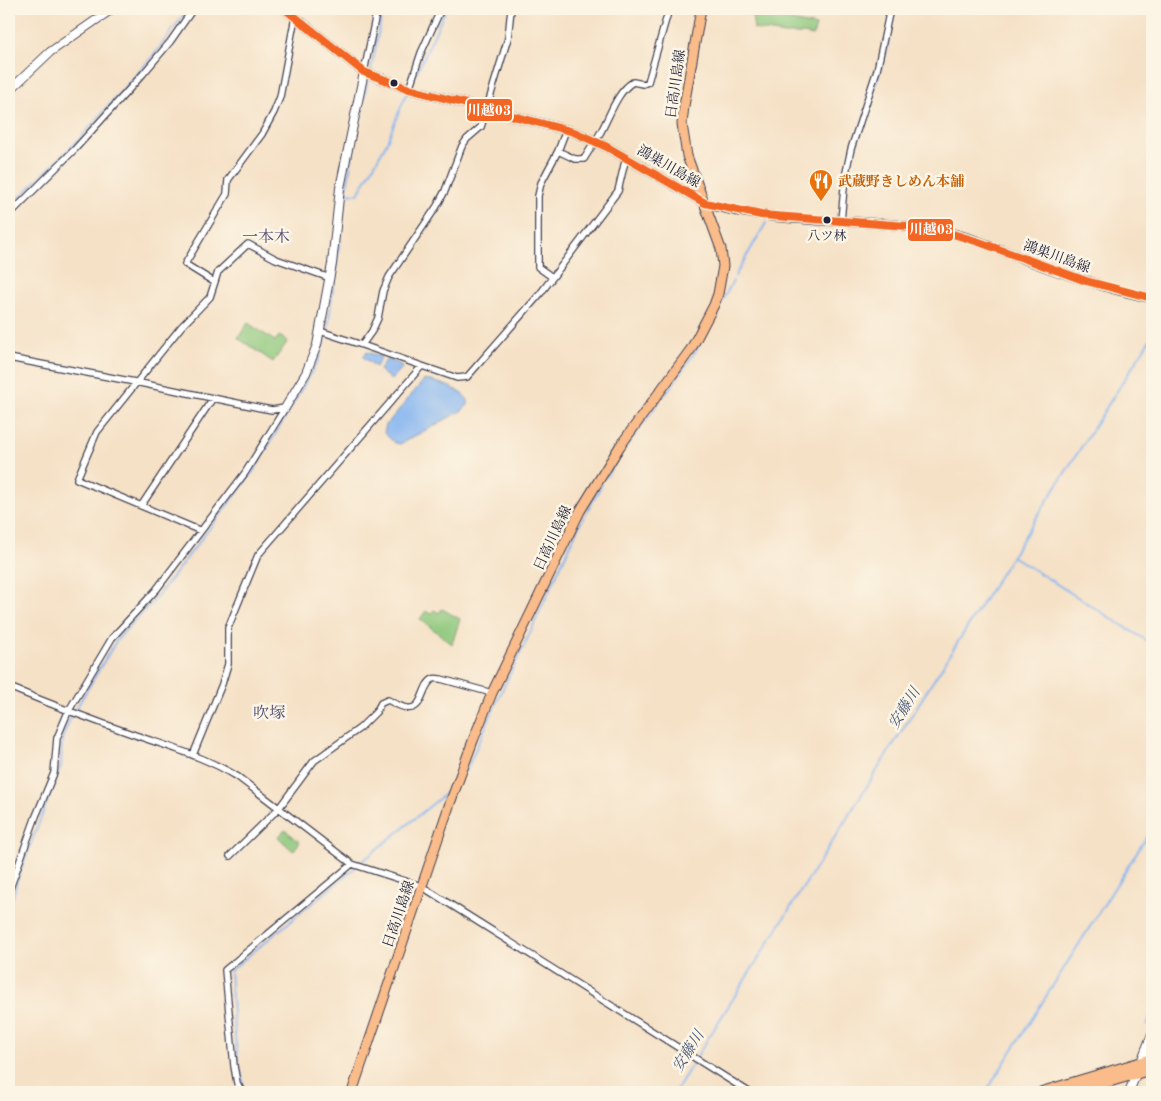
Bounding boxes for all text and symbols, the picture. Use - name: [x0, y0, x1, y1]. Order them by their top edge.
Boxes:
- street label: 日高川島線: [663, 48, 688, 120]
- unlabelled marker: [389, 78, 399, 88]
- line badge: 川越03: [466, 98, 513, 122]
- text: 川越03: [467, 103, 511, 118]
- street label: 鴻巣川島線: [635, 142, 703, 190]
- restaurant icon: 武蔵野きしめん本舗: [808, 168, 834, 202]
- place label: 武蔵野きしめん本舗: [838, 173, 965, 189]
- marker: 八ツ林: [822, 215, 832, 225]
- line badge: 川越03: [907, 218, 954, 242]
- text: 川越03: [909, 222, 953, 237]
- district label: 一本木: [242, 228, 290, 246]
- place label: 八ツ林: [807, 229, 847, 243]
- street label: 鴻巣川島線: [1021, 237, 1092, 275]
- street label: 日高川島線: [531, 503, 574, 573]
- water label: 安藤川: [885, 683, 925, 732]
- district label: 吹塚: [253, 704, 285, 722]
- street label: 日高川島線: [380, 879, 417, 950]
- water label: 安藤川: [669, 1026, 709, 1075]

